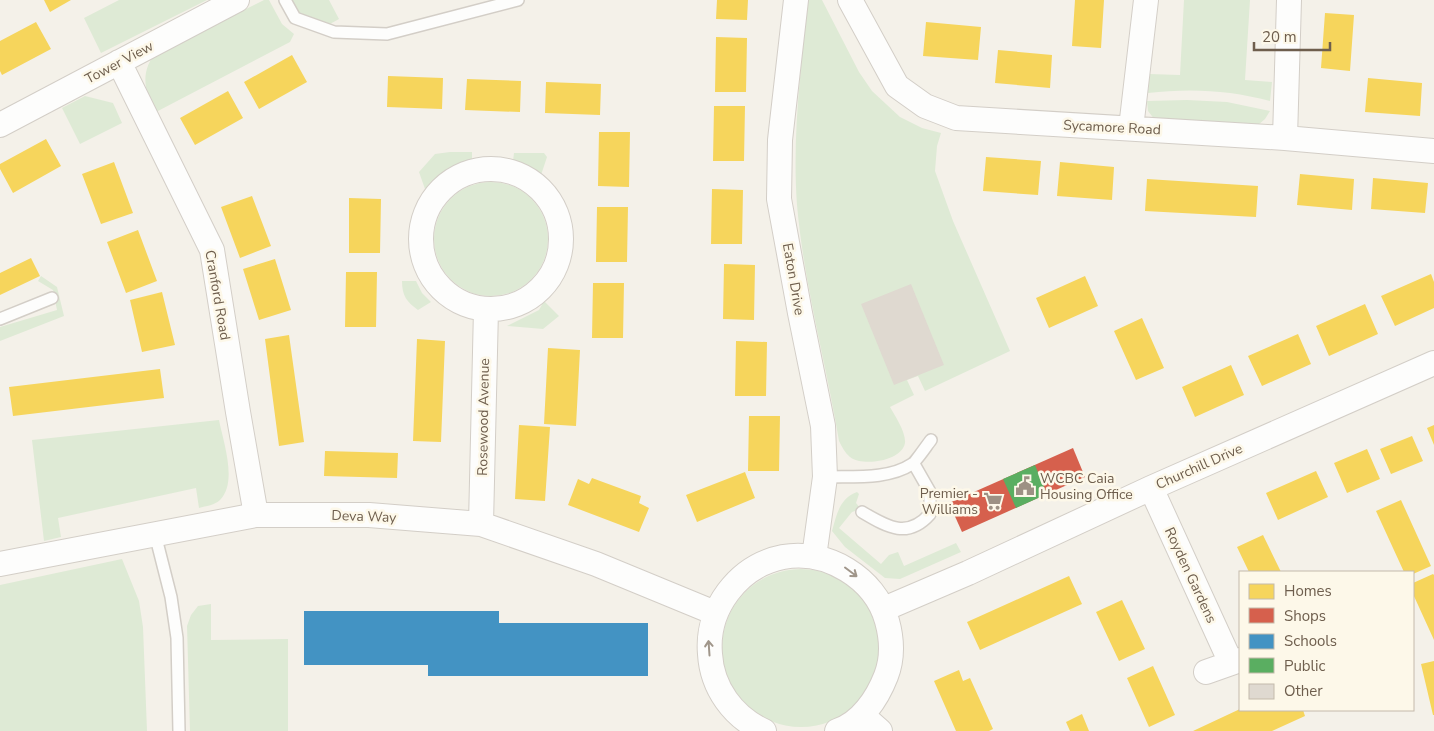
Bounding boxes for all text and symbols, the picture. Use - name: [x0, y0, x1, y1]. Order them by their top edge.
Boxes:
- scale bar: [1254, 20, 1330, 52]
- text: 20 m: [1262, 27, 1297, 47]
- street label: Tower View: [82, 36, 157, 88]
- street label: Sycamore Road: [1063, 115, 1161, 140]
- street label: Eaton Drive: [778, 242, 809, 317]
- street label: Cranford Road: [200, 249, 235, 342]
- street label: Rosewood Avenue: [473, 358, 494, 476]
- street label: Churchill Drive: [1153, 439, 1246, 494]
- place label: WCBC Caia Housing Office: [1040, 469, 1133, 504]
- public building icon: WCBC Caia Housing Office: [1014, 475, 1036, 497]
- place label: Premier - Williams: [920, 484, 978, 519]
- supermarket icon: Premier - Williams: [982, 490, 1004, 512]
- street label: Deva Way: [331, 506, 398, 527]
- street label: Royden Gardens: [1160, 524, 1221, 627]
- one-way arrow: [844, 567, 858, 577]
- legend: [1239, 571, 1414, 711]
- text: Homes: [1284, 581, 1332, 601]
- text: Shops: [1284, 606, 1326, 626]
- text: Schools: [1284, 631, 1337, 651]
- one-way arrow: [705, 640, 714, 656]
- text: Public: [1284, 656, 1325, 676]
- text: Other: [1284, 681, 1323, 701]

